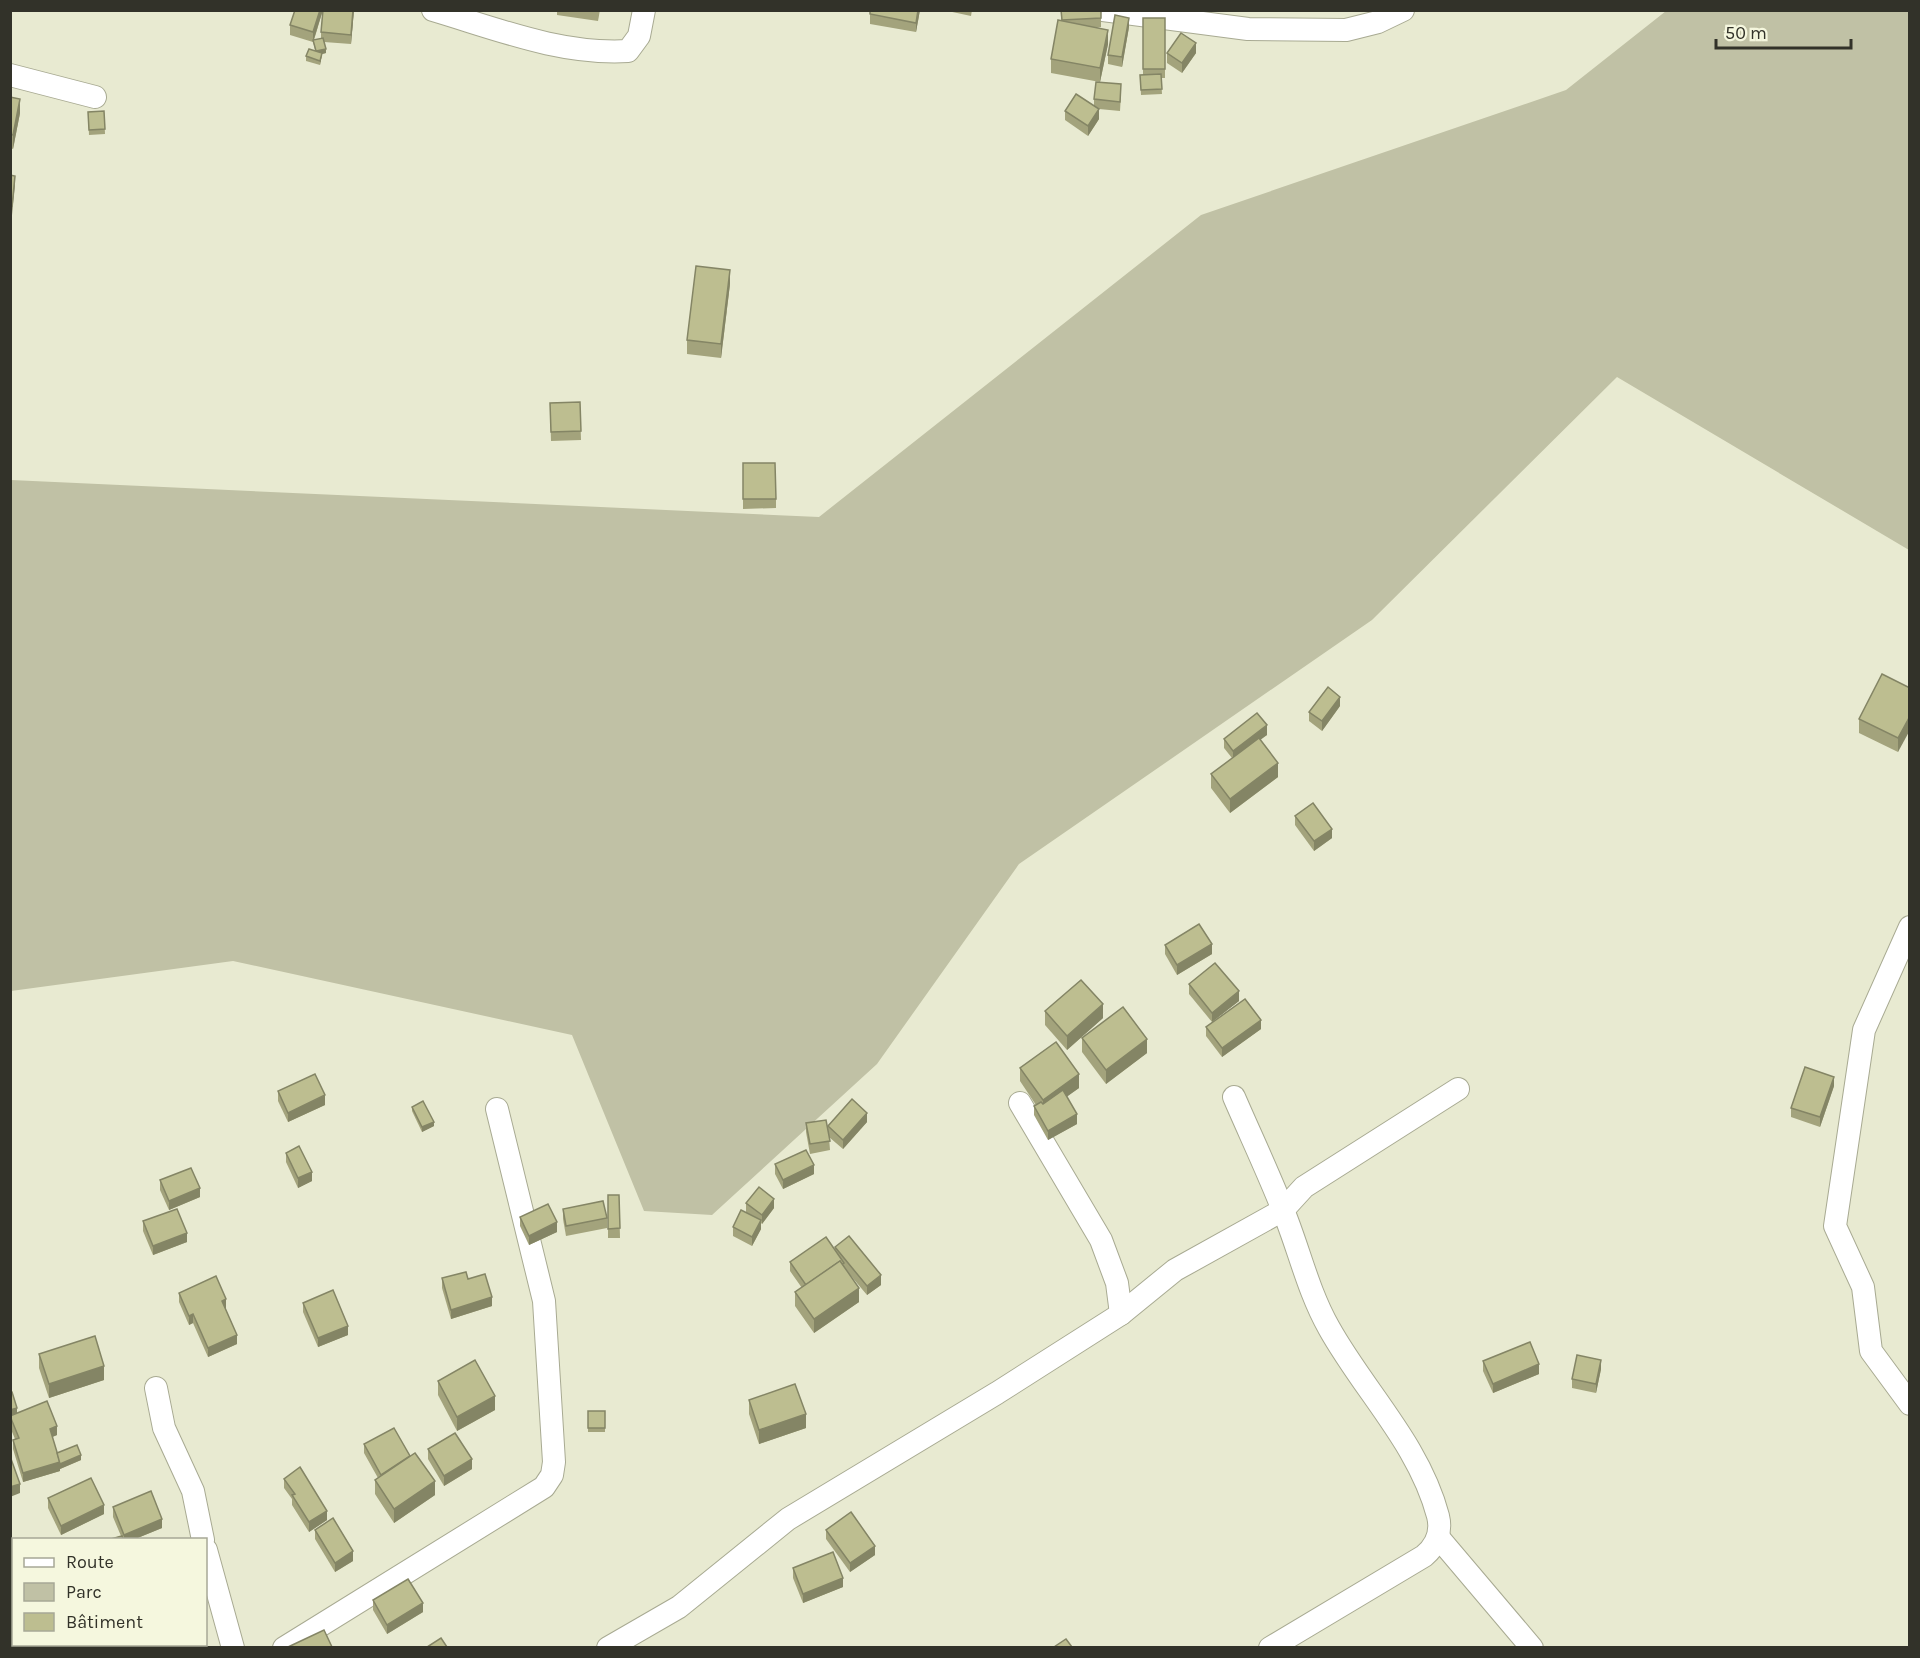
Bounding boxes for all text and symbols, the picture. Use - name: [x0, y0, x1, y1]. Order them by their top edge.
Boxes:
- scale bar: [1716, 12, 1851, 50]
- text: 50 m: [1725, 22, 1767, 44]
- legend: [12, 1538, 207, 1646]
- text: Route: [66, 1551, 114, 1573]
- text: Parc: [66, 1581, 102, 1603]
- text: Bâtiment: [66, 1611, 143, 1633]

